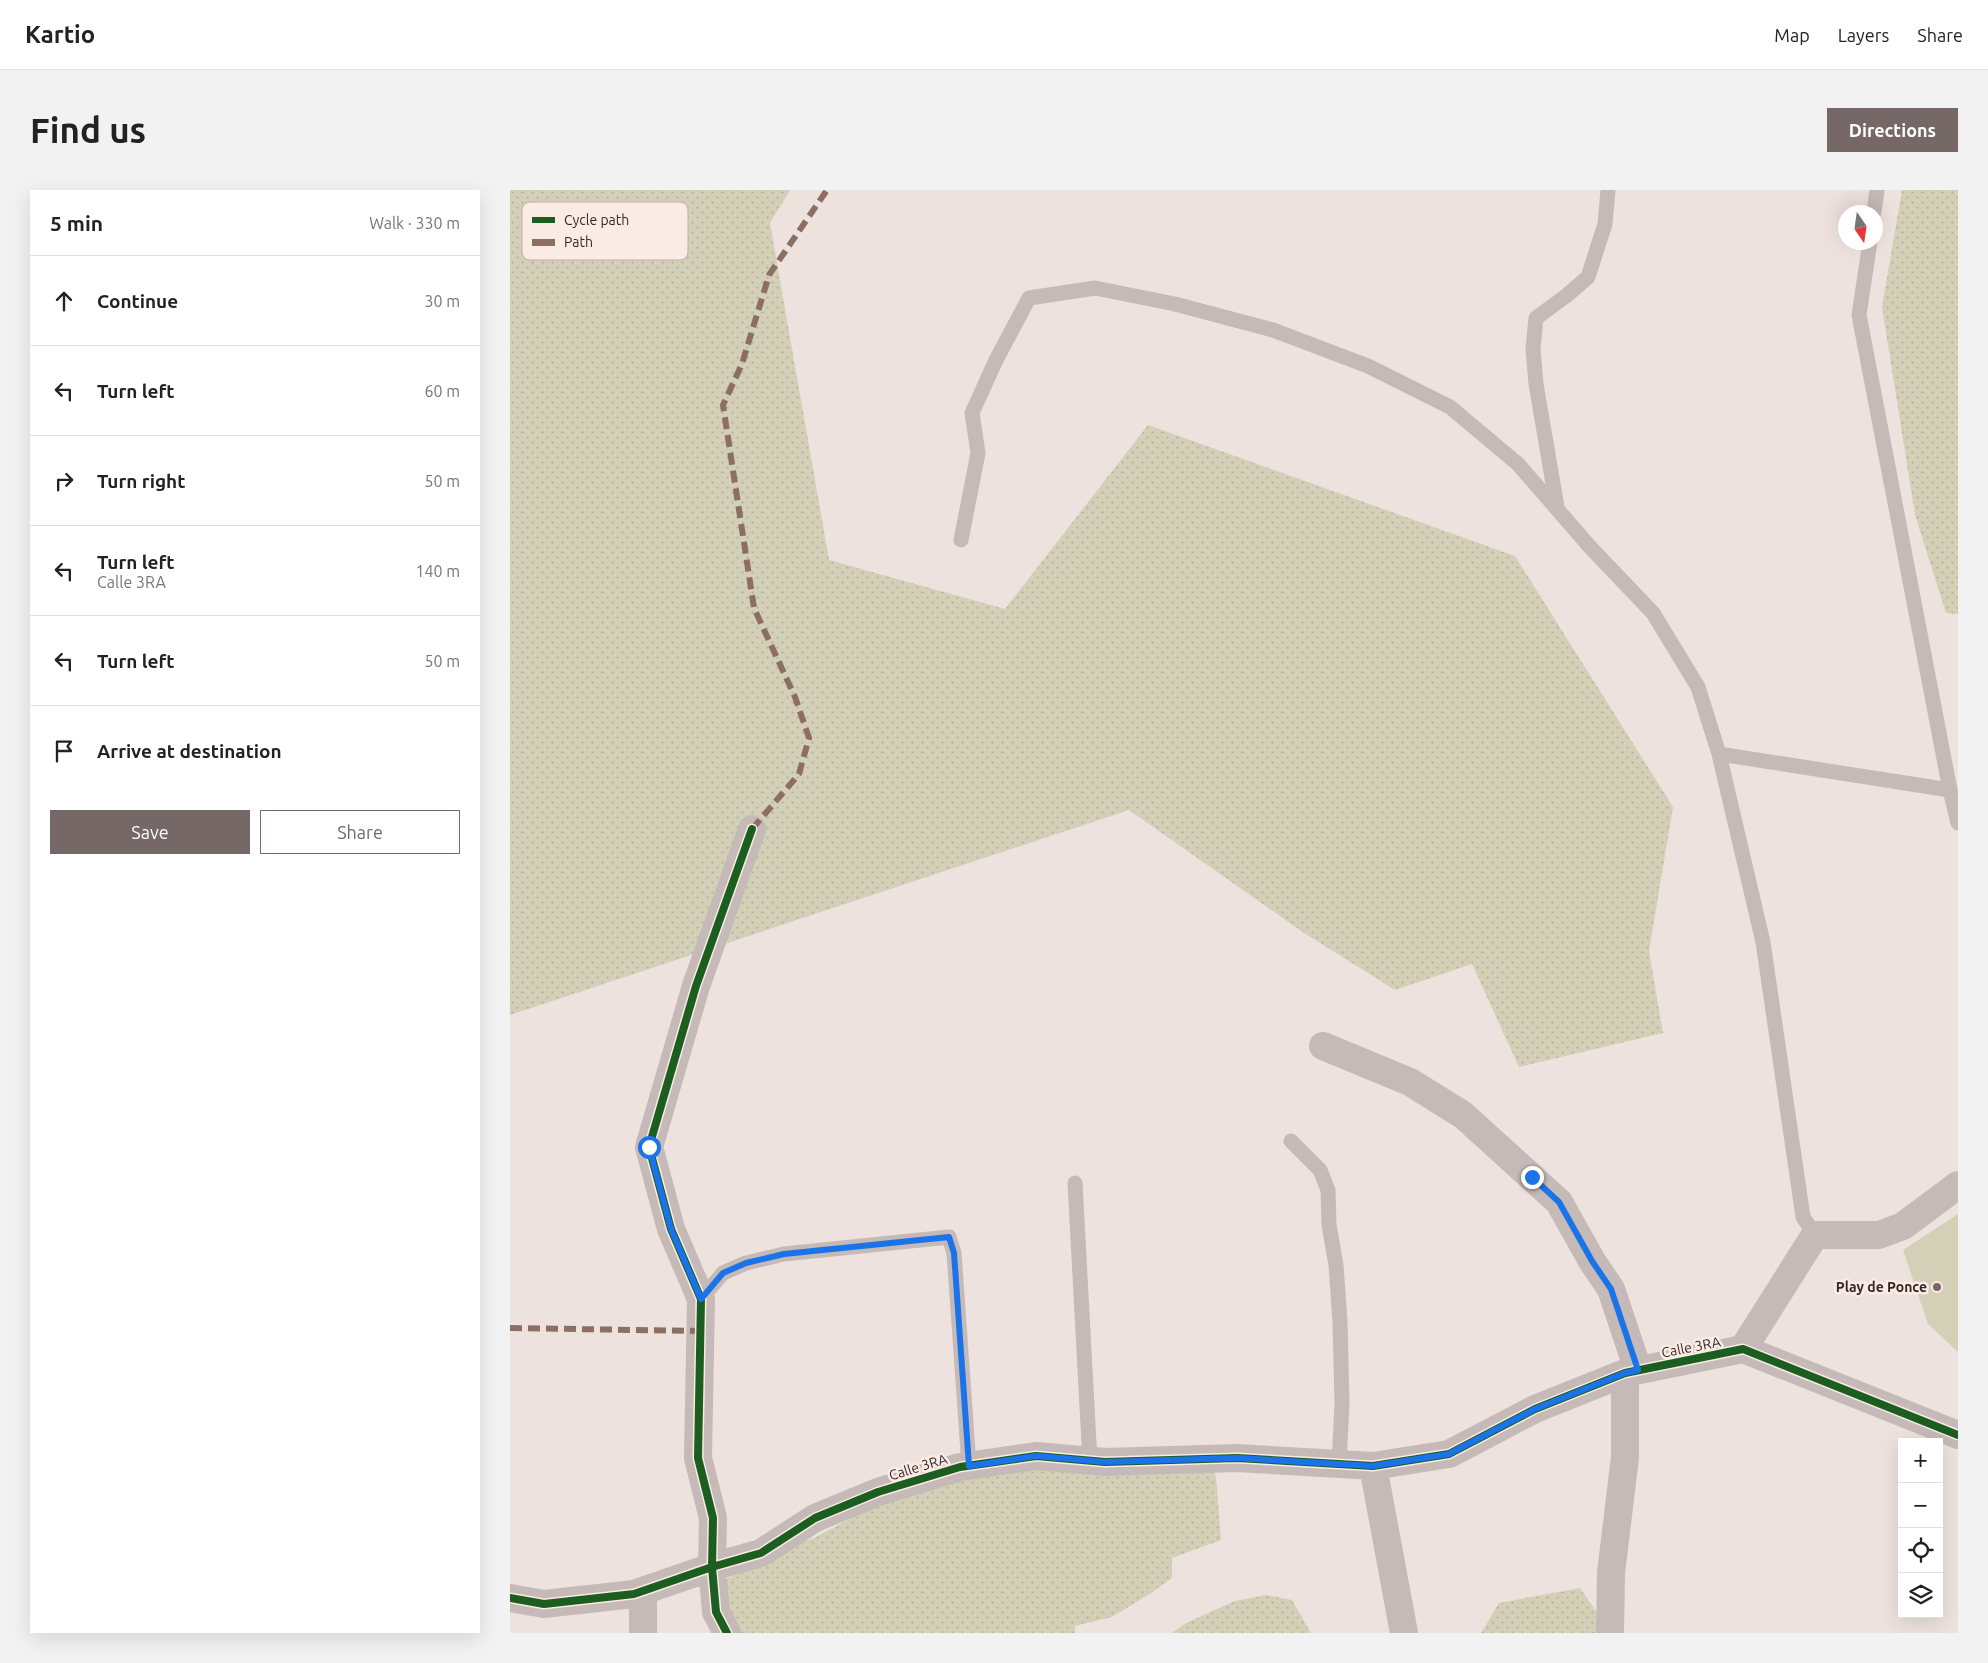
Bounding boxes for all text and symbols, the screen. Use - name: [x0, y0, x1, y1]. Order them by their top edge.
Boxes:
- text: Kartio: [25, 21, 95, 48]
- text: Map: [1774, 25, 1810, 45]
- text: Layers: [1838, 25, 1889, 45]
- text: Share: [1917, 25, 1963, 45]
- button: Directions: [1827, 108, 1958, 152]
- text: Find us: [30, 110, 146, 150]
- legend: [522, 202, 688, 260]
- north arrow: [1838, 205, 1883, 250]
- text: 5 min: [50, 211, 103, 235]
- text: Cycle path: [564, 212, 629, 228]
- text: Walk · 330 m: [369, 214, 460, 232]
- text: Path: [564, 234, 593, 250]
- icon: ahead: [50, 287, 78, 315]
- text: Continue: [97, 290, 178, 312]
- text: 30 m: [424, 292, 460, 310]
- icon: left: [50, 377, 78, 405]
- text: Turn left: [97, 380, 175, 402]
- text: 60 m: [424, 382, 460, 400]
- icon: right: [50, 467, 78, 495]
- text: Turn right: [97, 470, 185, 492]
- text: 50 m: [424, 472, 460, 490]
- text: Turn left: [97, 551, 175, 573]
- icon: left: [50, 557, 78, 585]
- text: 140 m: [415, 562, 460, 580]
- text: Calle 3RA: [97, 573, 166, 591]
- icon: left: [50, 647, 78, 675]
- text: Turn left: [97, 650, 175, 672]
- text: 50 m: [424, 652, 460, 670]
- icon: arrive: [50, 737, 78, 765]
- text: Arrive at destination: [97, 740, 282, 762]
- button: Save: [50, 810, 250, 854]
- button: Share: [260, 810, 460, 854]
- route start: [638, 1136, 661, 1159]
- route end: [1521, 1166, 1544, 1189]
- place label: Play de Ponce: [1836, 1279, 1927, 1295]
- marker: Play de Ponce: [1931, 1281, 1943, 1293]
- street label: Calle 3RA: [1660, 1333, 1722, 1361]
- map controls: [1898, 1438, 1943, 1618]
- button: +: [1898, 1438, 1943, 1483]
- street label: Calle 3RA: [887, 1451, 949, 1483]
- button: −: [1898, 1483, 1943, 1528]
- button: locate: [1898, 1528, 1943, 1573]
- button: layers: [1898, 1573, 1943, 1618]

